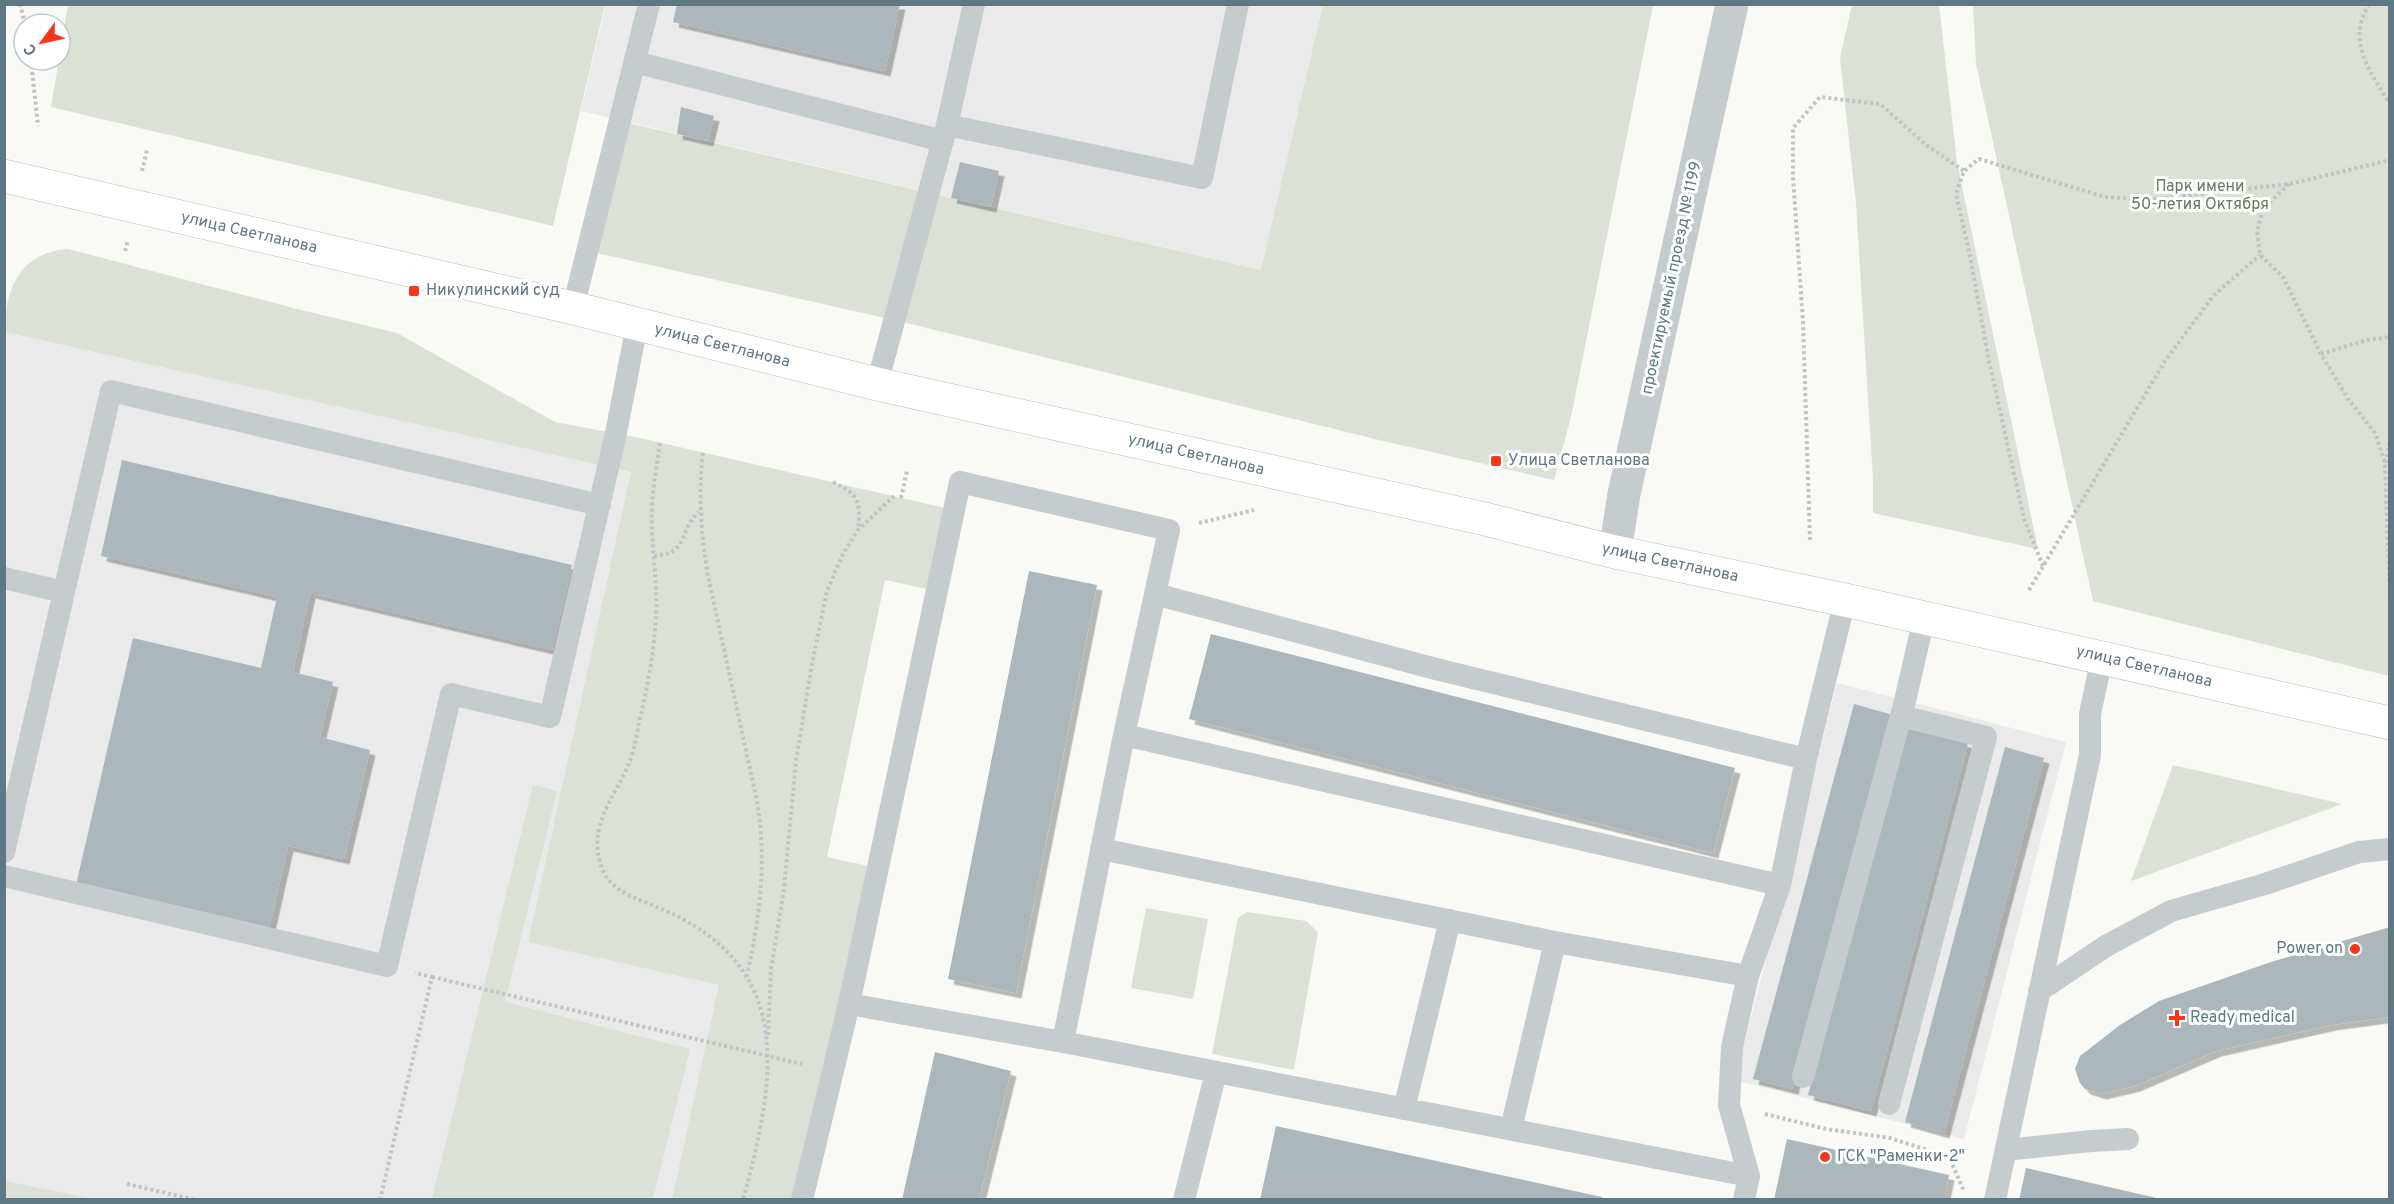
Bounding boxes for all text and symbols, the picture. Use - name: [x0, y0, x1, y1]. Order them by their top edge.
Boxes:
- north arrow: [12, 12, 72, 72]
- text: С: [20, 39, 42, 59]
- street label: проектируемый проезд № 1199: [1638, 160, 1706, 396]
- park label: Парк имени 50-летия Октября: [2131, 177, 2269, 215]
- street label: улица Светланова: [179, 208, 319, 258]
- place label: Никулинский суд: [426, 281, 560, 301]
- marker: Никулинский суд: [407, 284, 421, 298]
- street label: улица Светланова: [652, 319, 792, 373]
- street label: улица Светланова: [1126, 430, 1266, 480]
- place label: Улица Светланова: [1508, 451, 1650, 471]
- marker: Улица Светланова: [1489, 454, 1503, 468]
- street label: улица Светланова: [1600, 539, 1740, 587]
- street label: улица Светланова: [2074, 642, 2214, 692]
- place label: Power on: [2276, 939, 2343, 959]
- marker: Power on: [2348, 942, 2362, 956]
- place label: Ready medical: [2190, 1008, 2295, 1028]
- marker: Ready medical: [2168, 1009, 2186, 1027]
- place label: ГСК "Раменки-2": [1837, 1147, 1965, 1167]
- marker: ГСК "Раменки-2": [1818, 1150, 1832, 1164]

